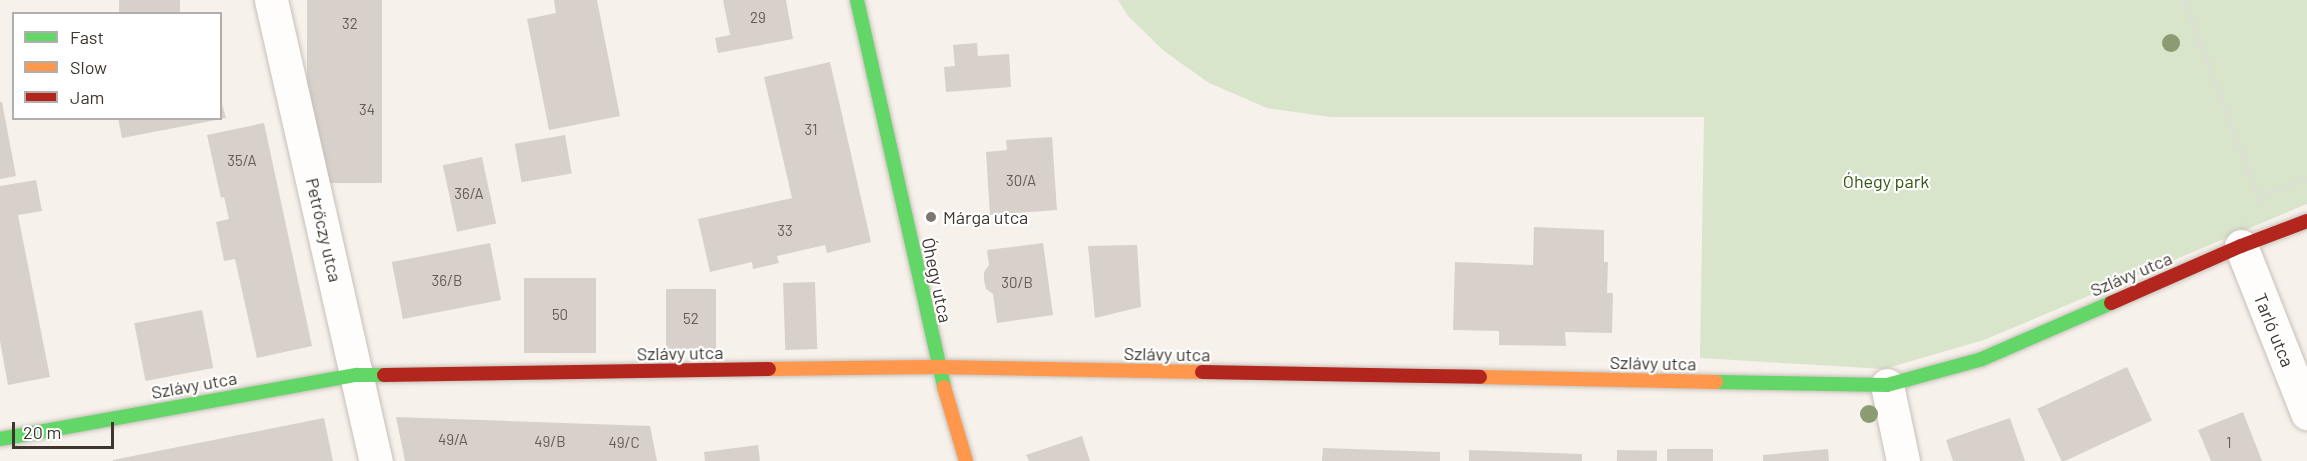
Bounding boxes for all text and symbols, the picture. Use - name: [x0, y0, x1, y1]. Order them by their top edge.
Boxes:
- house number: 29: [750, 9, 766, 27]
- legend: [12, 12, 222, 120]
- house number: 32: [342, 15, 358, 33]
- text: Fast: [70, 26, 104, 48]
- text: Slow: [70, 56, 107, 78]
- text: Jam: [70, 86, 104, 108]
- house number: 34: [359, 101, 375, 119]
- house number: 31: [805, 121, 817, 139]
- house number: 35/A: [227, 152, 257, 170]
- park label: Óhegy park: [1843, 170, 1929, 192]
- house number: 30/A: [1006, 172, 1036, 190]
- street label: Petrőczy utca: [302, 176, 346, 284]
- house number: 36/A: [454, 185, 484, 203]
- place label: Márga utca: [943, 206, 1028, 228]
- marker: Márga utca: [924, 210, 938, 224]
- house number: 33: [777, 222, 793, 240]
- street label: Óhegy utca: [917, 236, 957, 324]
- street label: Szlávy utca: [2087, 247, 2175, 301]
- house number: 36/B: [432, 272, 462, 290]
- house number: 30/B: [1001, 274, 1033, 292]
- street label: Tarló utca: [2249, 290, 2299, 370]
- house number: 50: [552, 306, 568, 324]
- house number: 52: [683, 310, 699, 328]
- street label: Szlávy utca: [637, 341, 723, 365]
- street label: Szlávy utca: [1124, 342, 1210, 366]
- street label: Szlávy utca: [1610, 351, 1696, 375]
- street label: Szlávy utca: [149, 367, 239, 403]
- scale bar: [15, 410, 117, 448]
- text: 20 m: [23, 421, 61, 443]
- house number: 49/A: [438, 431, 468, 449]
- house number: 49/B: [534, 433, 566, 451]
- house number: 49/C: [608, 434, 640, 452]
- house number: 1: [2226, 434, 2232, 452]

